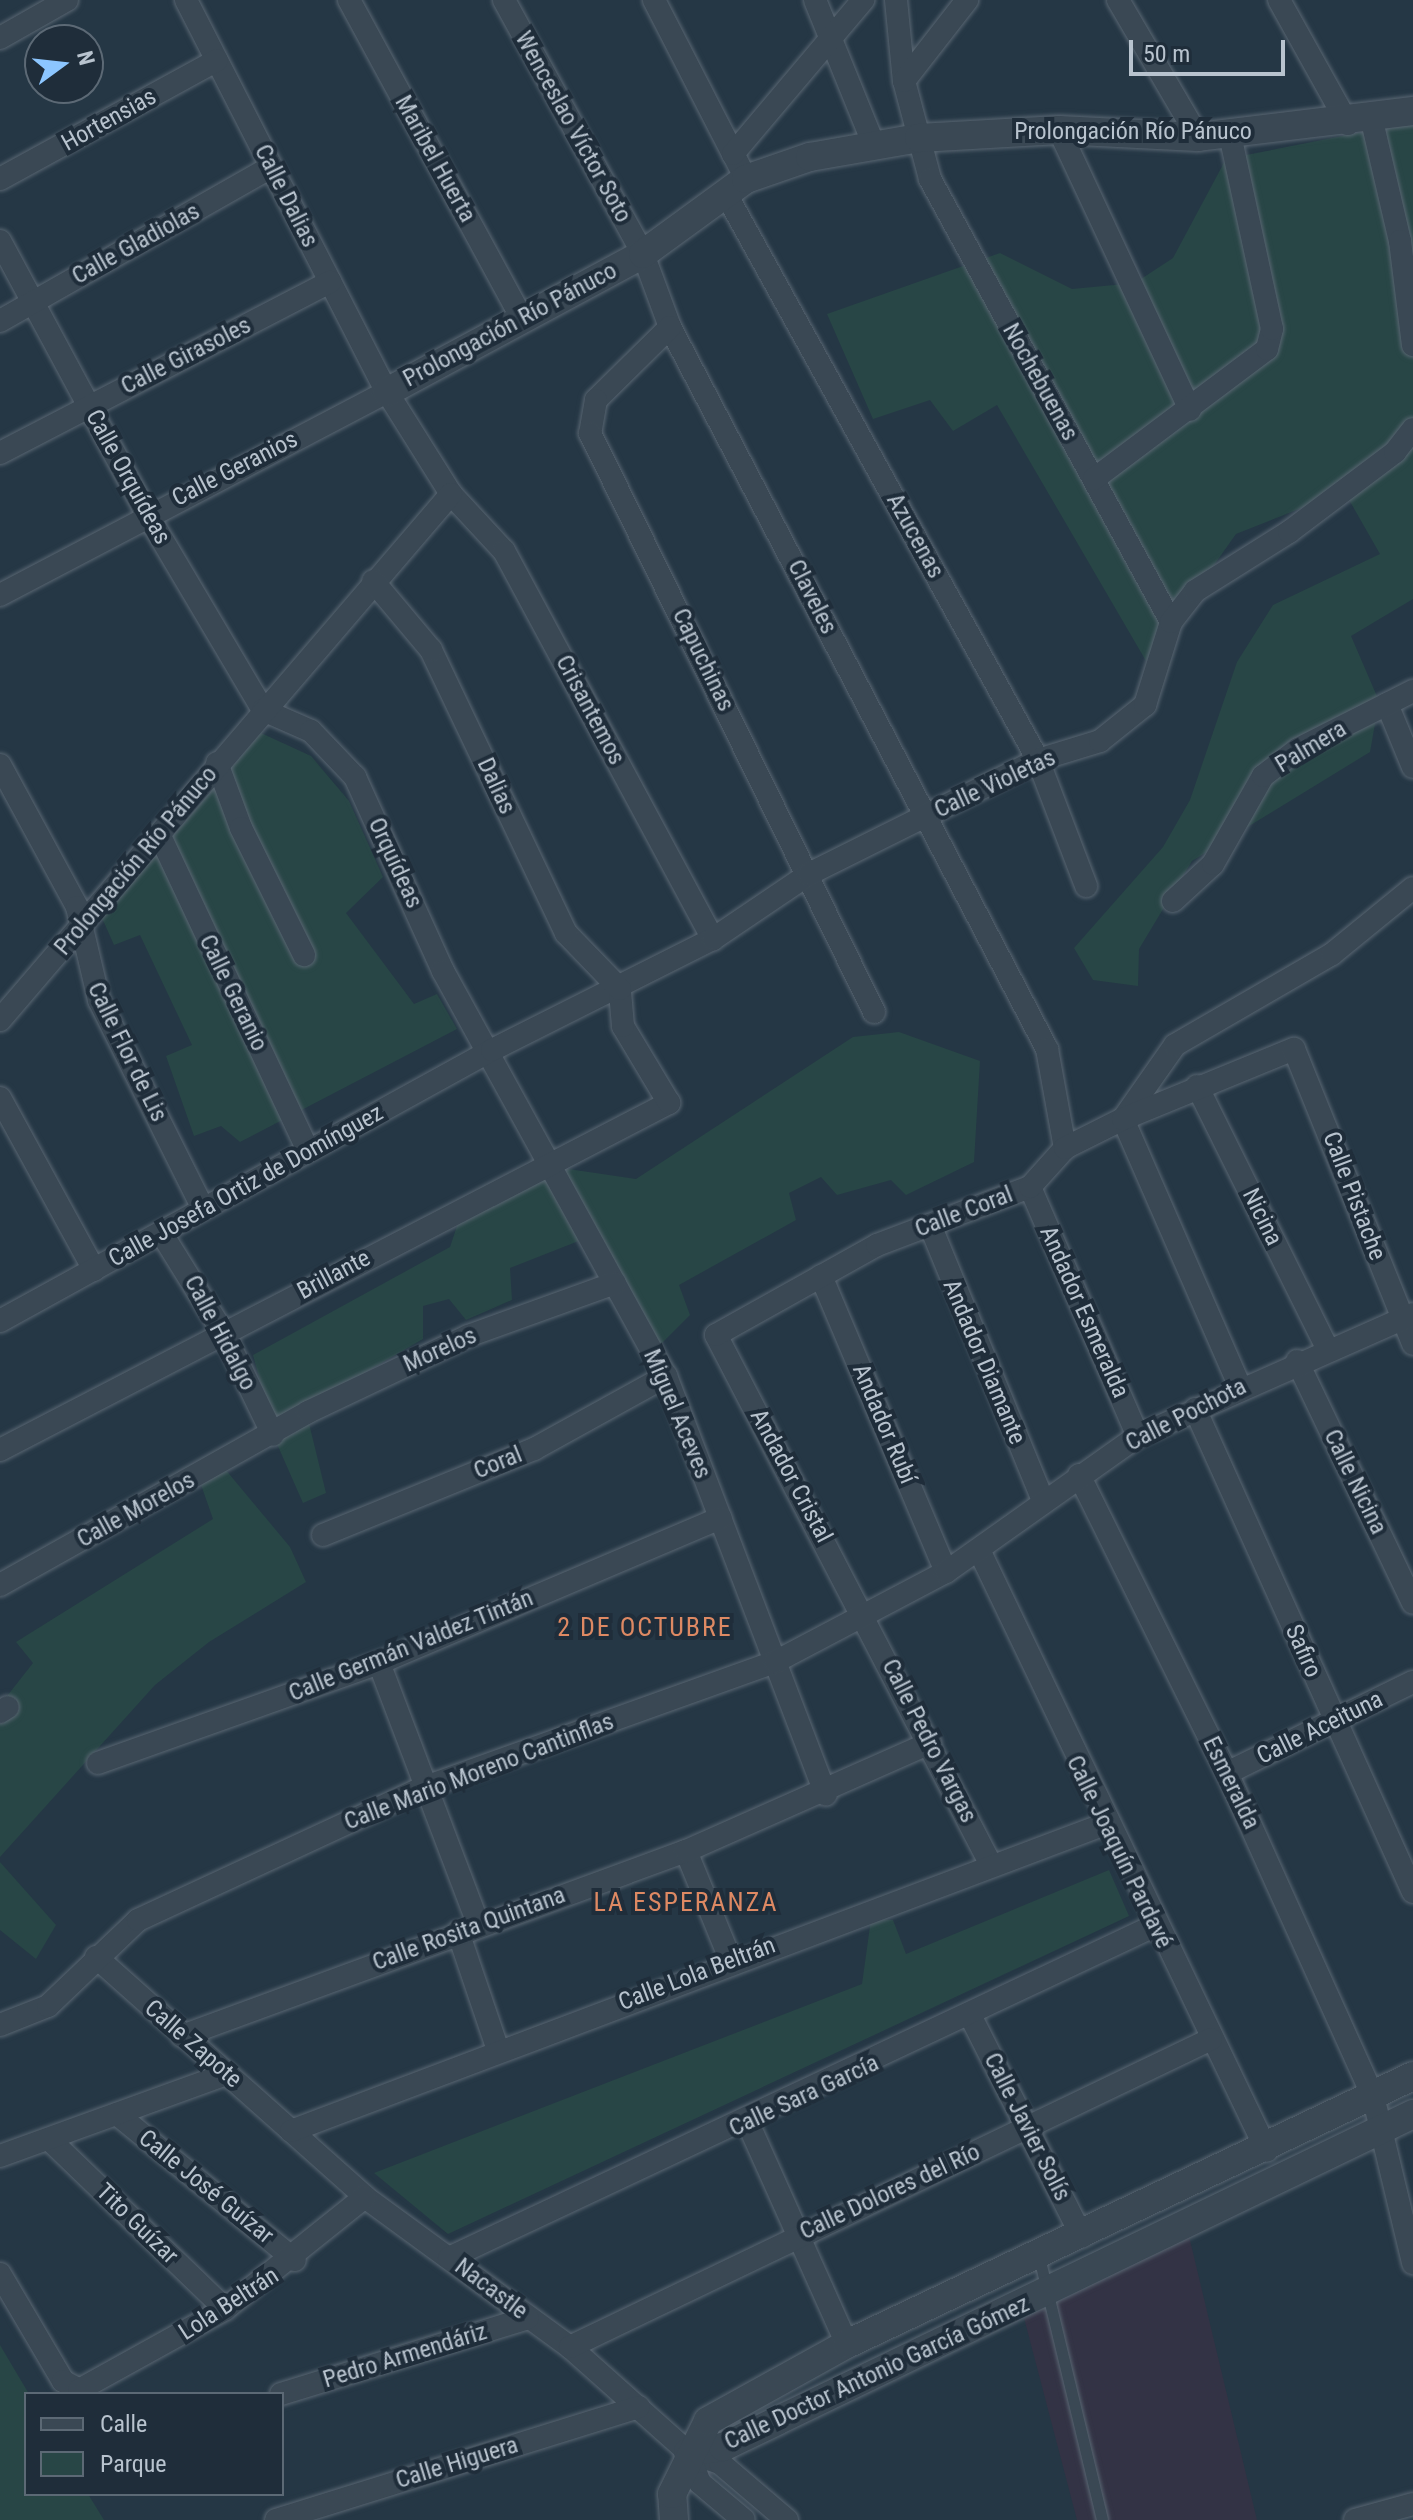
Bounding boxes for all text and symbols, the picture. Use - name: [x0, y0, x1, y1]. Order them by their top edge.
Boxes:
- north arrow: [24, 24, 104, 104]
- scale bar: [1133, 24, 1289, 74]
- street label: Wenceslao Víctor Soto: [509, 26, 637, 228]
- text: 50 m: [1143, 40, 1190, 68]
- text: N: [72, 48, 100, 68]
- street label: Hortensias: [57, 82, 161, 158]
- street label: Maribel Huerta: [388, 90, 482, 228]
- street label: Prolongación Río Pánuco: [1014, 118, 1252, 146]
- street label: Calle Dalias: [248, 140, 324, 252]
- street label: Calle Gladiolas: [67, 197, 205, 291]
- street label: Prolongación Río Pánuco: [398, 256, 622, 394]
- street label: Calle Girasoles: [116, 311, 256, 401]
- street label: Nochebuenas: [996, 318, 1084, 446]
- street label: Calle Orquídeas: [79, 405, 177, 549]
- street label: Calle Geranios: [168, 425, 302, 513]
- street label: Azucenas: [880, 489, 950, 583]
- street label: Claveles: [781, 555, 843, 639]
- street label: Capuchinas: [666, 604, 740, 716]
- street label: Crisantemos: [549, 650, 631, 770]
- street label: Palmera: [1270, 715, 1352, 779]
- street label: Calle Violetas: [930, 743, 1060, 825]
- street label: Dalias: [471, 753, 521, 819]
- street label: Prolongación Río Pánuco: [49, 761, 223, 961]
- street label: Orquídeas: [362, 813, 428, 913]
- street label: Calle Geranio: [192, 930, 274, 1056]
- street label: Calle Flor de Lis: [81, 978, 173, 1126]
- street label: Calle Josefa Ortiz de Domínguez: [104, 1098, 388, 1274]
- street label: Calle Pistache: [1316, 1128, 1392, 1264]
- street label: Calle Coral: [911, 1180, 1017, 1244]
- street label: Nicina: [1236, 1184, 1288, 1250]
- street label: Andador Esmeralda: [1033, 1222, 1135, 1402]
- street label: Brillante: [293, 1244, 375, 1306]
- street label: Calle Hidalgo: [178, 1271, 262, 1395]
- street label: Andador Diamante: [936, 1275, 1032, 1449]
- street label: Morelos: [399, 1321, 481, 1379]
- street label: Miguel Aceves: [637, 1345, 717, 1483]
- street label: Andador Rubí: [846, 1360, 922, 1488]
- street label: Calle Pochota: [1121, 1372, 1251, 1458]
- street label: Andador Cristal: [744, 1404, 838, 1548]
- street label: Calle Nicina: [1317, 1425, 1393, 1539]
- street label: Coral: [470, 1440, 526, 1486]
- street label: Calle Morelos: [72, 1466, 200, 1554]
- street label: Calle Germán Valdez Tintán: [284, 1584, 538, 1708]
- district label: 2 DE OCTUBRE: [557, 1612, 733, 1644]
- street label: Safiro: [1279, 1620, 1327, 1682]
- street label: Calle Pedro Vargas: [875, 1654, 983, 1828]
- street label: Calle Aceituna: [1252, 1685, 1388, 1771]
- street label: Calle Mario Moreno Cantinflas: [340, 1707, 618, 1837]
- street label: Esmeralda: [1196, 1732, 1266, 1834]
- street label: Calle Joaquín Pardavé: [1060, 1751, 1178, 1953]
- street label: Calle Rosita Quintana: [369, 1881, 569, 1977]
- district label: LA ESPERANZA: [594, 1887, 778, 1919]
- street label: Calle Lola Beltrán: [614, 1931, 780, 2017]
- street label: Calle Zapote: [139, 1994, 247, 2094]
- street label: Calle Javier Solís: [977, 2048, 1077, 2206]
- street label: Calle Sara García: [725, 2049, 883, 2143]
- street label: Calle José Guízar: [133, 2124, 279, 2250]
- street label: Calle Dolores del Río: [795, 2138, 985, 2246]
- street label: Tito Guízar: [90, 2178, 184, 2270]
- street label: Nacastle: [449, 2252, 533, 2326]
- street label: Lola Beltrán: [174, 2261, 284, 2347]
- street label: Calle Doctor Antonio García Gómez: [720, 2290, 1034, 2456]
- street label: Pedro Armendáriz: [320, 2317, 490, 2395]
- legend: [24, 2392, 284, 2496]
- text: Calle: [100, 2410, 147, 2438]
- street label: Calle Higuera: [392, 2431, 522, 2495]
- text: Parque: [100, 2450, 167, 2478]

